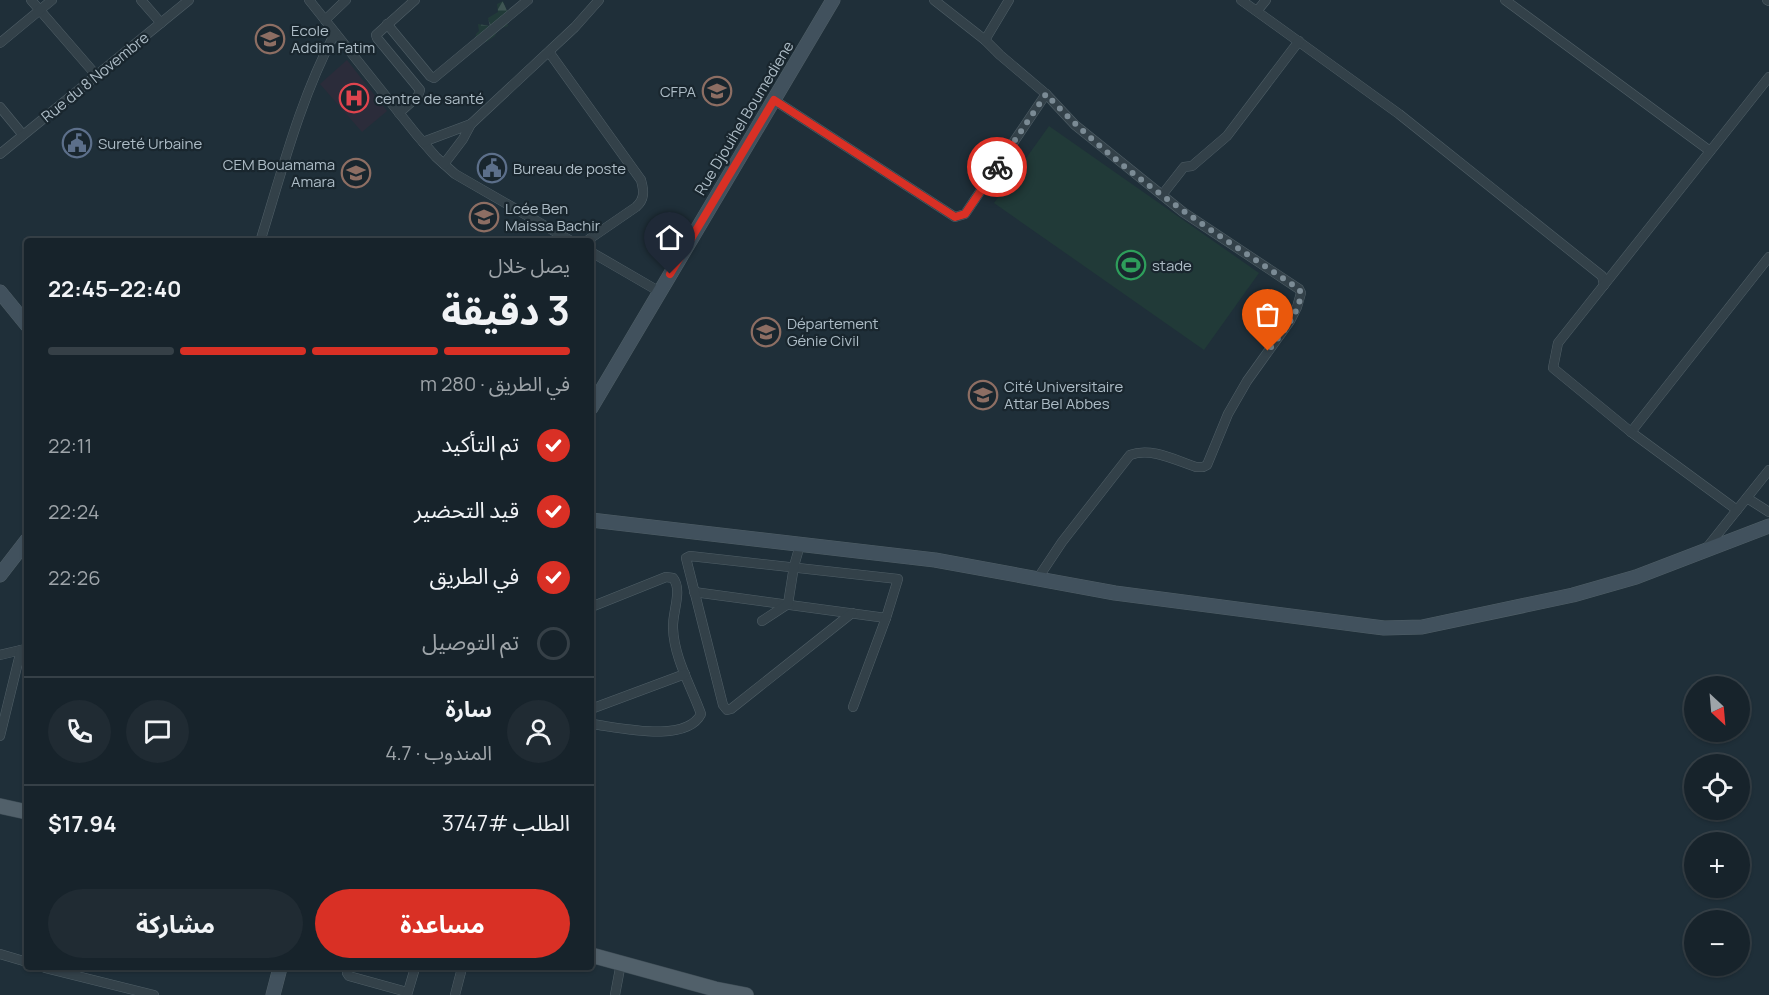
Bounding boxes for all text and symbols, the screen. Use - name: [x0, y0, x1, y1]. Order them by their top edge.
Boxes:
- place label: Ecole Addim Fatim: [291, 20, 375, 58]
- school or university icon: Ecole Addim Fatim: [254, 23, 286, 55]
- street label: Rue du 8 Novembre: [37, 27, 153, 127]
- street label: Rue Djouihel Boumediene: [690, 37, 799, 199]
- school or university icon: CFPA: [701, 75, 733, 107]
- place label: CFPA: [660, 81, 696, 102]
- hospital icon: centre de santé: [338, 82, 370, 114]
- place label: centre de santé: [375, 88, 484, 109]
- public building icon: Sureté Urbaine: [61, 127, 93, 159]
- place label: Sureté Urbaine: [98, 133, 202, 154]
- courier: [967, 137, 1027, 197]
- icon: bike: [981, 151, 1014, 184]
- public building icon: Bureau de poste: [476, 152, 508, 184]
- place label: CEM Bouamama Amara: [223, 154, 335, 192]
- school or university icon: CEM Bouamama Amara: [340, 157, 372, 189]
- place label: Bureau de poste: [513, 158, 626, 179]
- place label: Lcée Ben Maissa Bachir: [505, 198, 601, 236]
- school or university icon: Lcée Ben Maissa Bachir: [468, 201, 500, 233]
- pin: [644, 212, 695, 274]
- icon: home: [653, 221, 686, 254]
- sports icon: stade: [1115, 249, 1147, 281]
- text: يصل خلال: [489, 252, 570, 279]
- place label: stade: [1152, 255, 1192, 276]
- text: 22:40–22:45: [48, 274, 182, 304]
- text: 3 دقيقة: [441, 283, 570, 337]
- pin: [1242, 289, 1293, 351]
- icon: bag: [1251, 298, 1284, 331]
- place label: Département Génie Civil: [787, 313, 879, 351]
- school or university icon: Département Génie Civil: [750, 316, 782, 348]
- text: في الطريق · 280 m: [420, 370, 570, 397]
- place label: Cité Universitaire Attar Bel Abbes: [1004, 376, 1124, 414]
- school or university icon: Cité Universitaire Attar Bel Abbes: [967, 379, 999, 411]
- text: تم التأكيد: [441, 429, 519, 459]
- icon: check: [537, 429, 570, 462]
- text: 22:11: [48, 432, 92, 459]
- text: قيد التحضير: [414, 495, 519, 525]
- icon: check: [537, 495, 570, 528]
- text: 22:24: [48, 498, 100, 525]
- text: في الطريق: [430, 561, 519, 591]
- icon: check: [537, 561, 570, 594]
- text: 22:26: [48, 564, 101, 591]
- text: تم التوصيل: [422, 627, 519, 657]
- north arrow: [1684, 676, 1750, 742]
- map controls: [1684, 676, 1750, 976]
- text: سارة: [446, 694, 492, 724]
- button: phone: [48, 700, 111, 763]
- button: chat: [126, 700, 189, 763]
- button: person: [507, 700, 570, 763]
- text: المندوب · 4.7: [385, 739, 492, 766]
- button: locate: [1684, 754, 1750, 820]
- text: الطلب #3747: [442, 808, 570, 838]
- text: $17.94: [48, 809, 117, 839]
- button: +: [1684, 832, 1750, 898]
- button: مشاركة: [48, 889, 303, 958]
- button: مساعدة: [315, 889, 570, 958]
- button: −: [1684, 910, 1750, 976]

